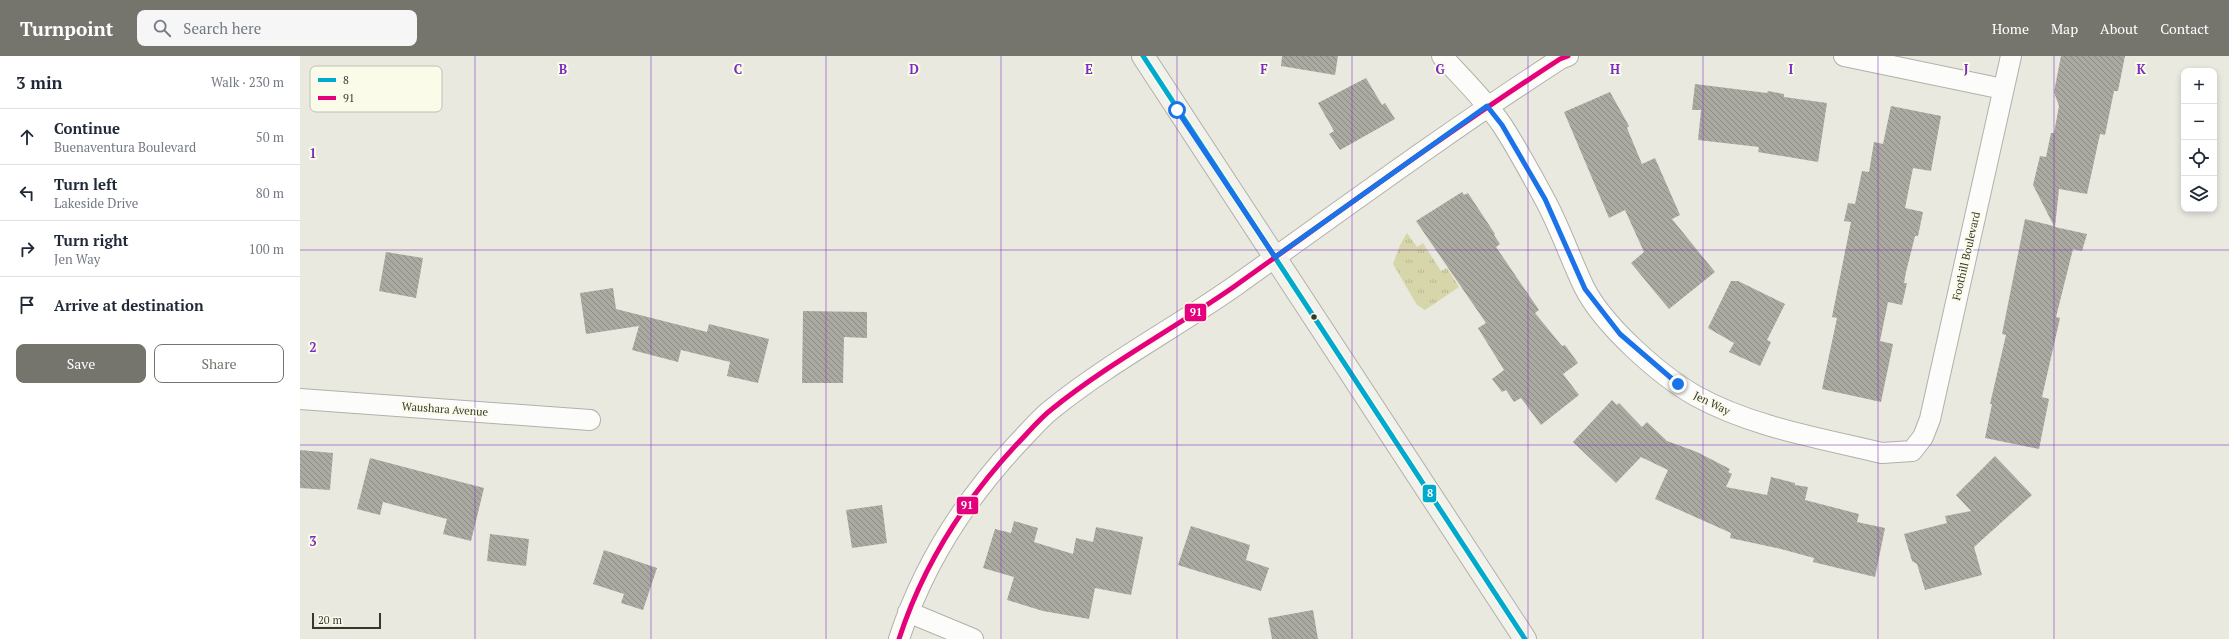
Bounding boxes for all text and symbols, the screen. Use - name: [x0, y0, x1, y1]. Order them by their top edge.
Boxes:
- search box: [137, 10, 417, 46]
- text: Turnpoint: [20, 16, 113, 41]
- icon: search: [151, 17, 173, 39]
- text: Search here: [183, 18, 261, 38]
- text: Home: [1992, 19, 2029, 38]
- text: Map: [2051, 19, 2078, 38]
- text: About: [2100, 19, 2138, 38]
- text: Contact: [2160, 19, 2209, 38]
- text: B: [559, 60, 567, 78]
- text: C: [734, 60, 742, 78]
- text: D: [909, 60, 919, 78]
- text: E: [1085, 60, 1093, 78]
- text: F: [1260, 60, 1268, 78]
- text: G: [1435, 60, 1445, 78]
- text: H: [1610, 60, 1620, 78]
- text: I: [1789, 60, 1794, 78]
- text: J: [1964, 60, 1969, 78]
- text: K: [2136, 60, 2146, 78]
- legend: [310, 66, 442, 112]
- map controls: [2181, 68, 2217, 212]
- button: +: [2181, 68, 2217, 104]
- text: 3 min: [16, 71, 63, 94]
- text: Walk · 230 m: [211, 73, 284, 91]
- text: 8: [343, 73, 349, 87]
- text: 91: [343, 91, 355, 105]
- route start: [1168, 101, 1186, 119]
- button: −: [2181, 104, 2217, 140]
- text: Continue: [54, 118, 120, 138]
- icon: ahead: [16, 126, 38, 148]
- text: 50 m: [256, 128, 284, 146]
- text: Buenaventura Boulevard: [54, 138, 196, 156]
- button: locate: [2181, 140, 2217, 176]
- text: 1: [309, 144, 317, 162]
- text: Turn left: [54, 174, 118, 194]
- button: layers: [2181, 176, 2217, 212]
- icon: left: [16, 182, 38, 204]
- text: 80 m: [256, 184, 284, 202]
- text: Lakeside Drive: [54, 194, 138, 212]
- street label: Foothill Boulevard: [1949, 210, 1983, 302]
- text: Turn right: [54, 230, 129, 250]
- icon: right: [16, 238, 38, 260]
- text: 100 m: [249, 240, 284, 258]
- text: Jen Way: [54, 250, 100, 268]
- icon: arrive: [16, 294, 38, 316]
- text: Arrive at destination: [54, 295, 204, 315]
- line badge: 91: [1184, 303, 1207, 322]
- text: 91: [1190, 305, 1202, 319]
- unlabelled marker: [1309, 312, 1319, 322]
- text: 2: [309, 338, 317, 356]
- button: Save: [16, 344, 146, 383]
- button: Share: [154, 344, 284, 383]
- route end: [1669, 375, 1687, 393]
- street label: Jen Way: [1691, 388, 1733, 418]
- street label: Waushara Avenue: [401, 399, 489, 419]
- line badge: 8: [1422, 484, 1437, 503]
- text: 8: [1427, 486, 1433, 500]
- line badge: 91: [956, 496, 979, 515]
- text: 91: [961, 498, 973, 512]
- text: 3: [309, 532, 317, 550]
- scale bar: [312, 611, 381, 630]
- text: 20 m: [318, 613, 342, 627]

